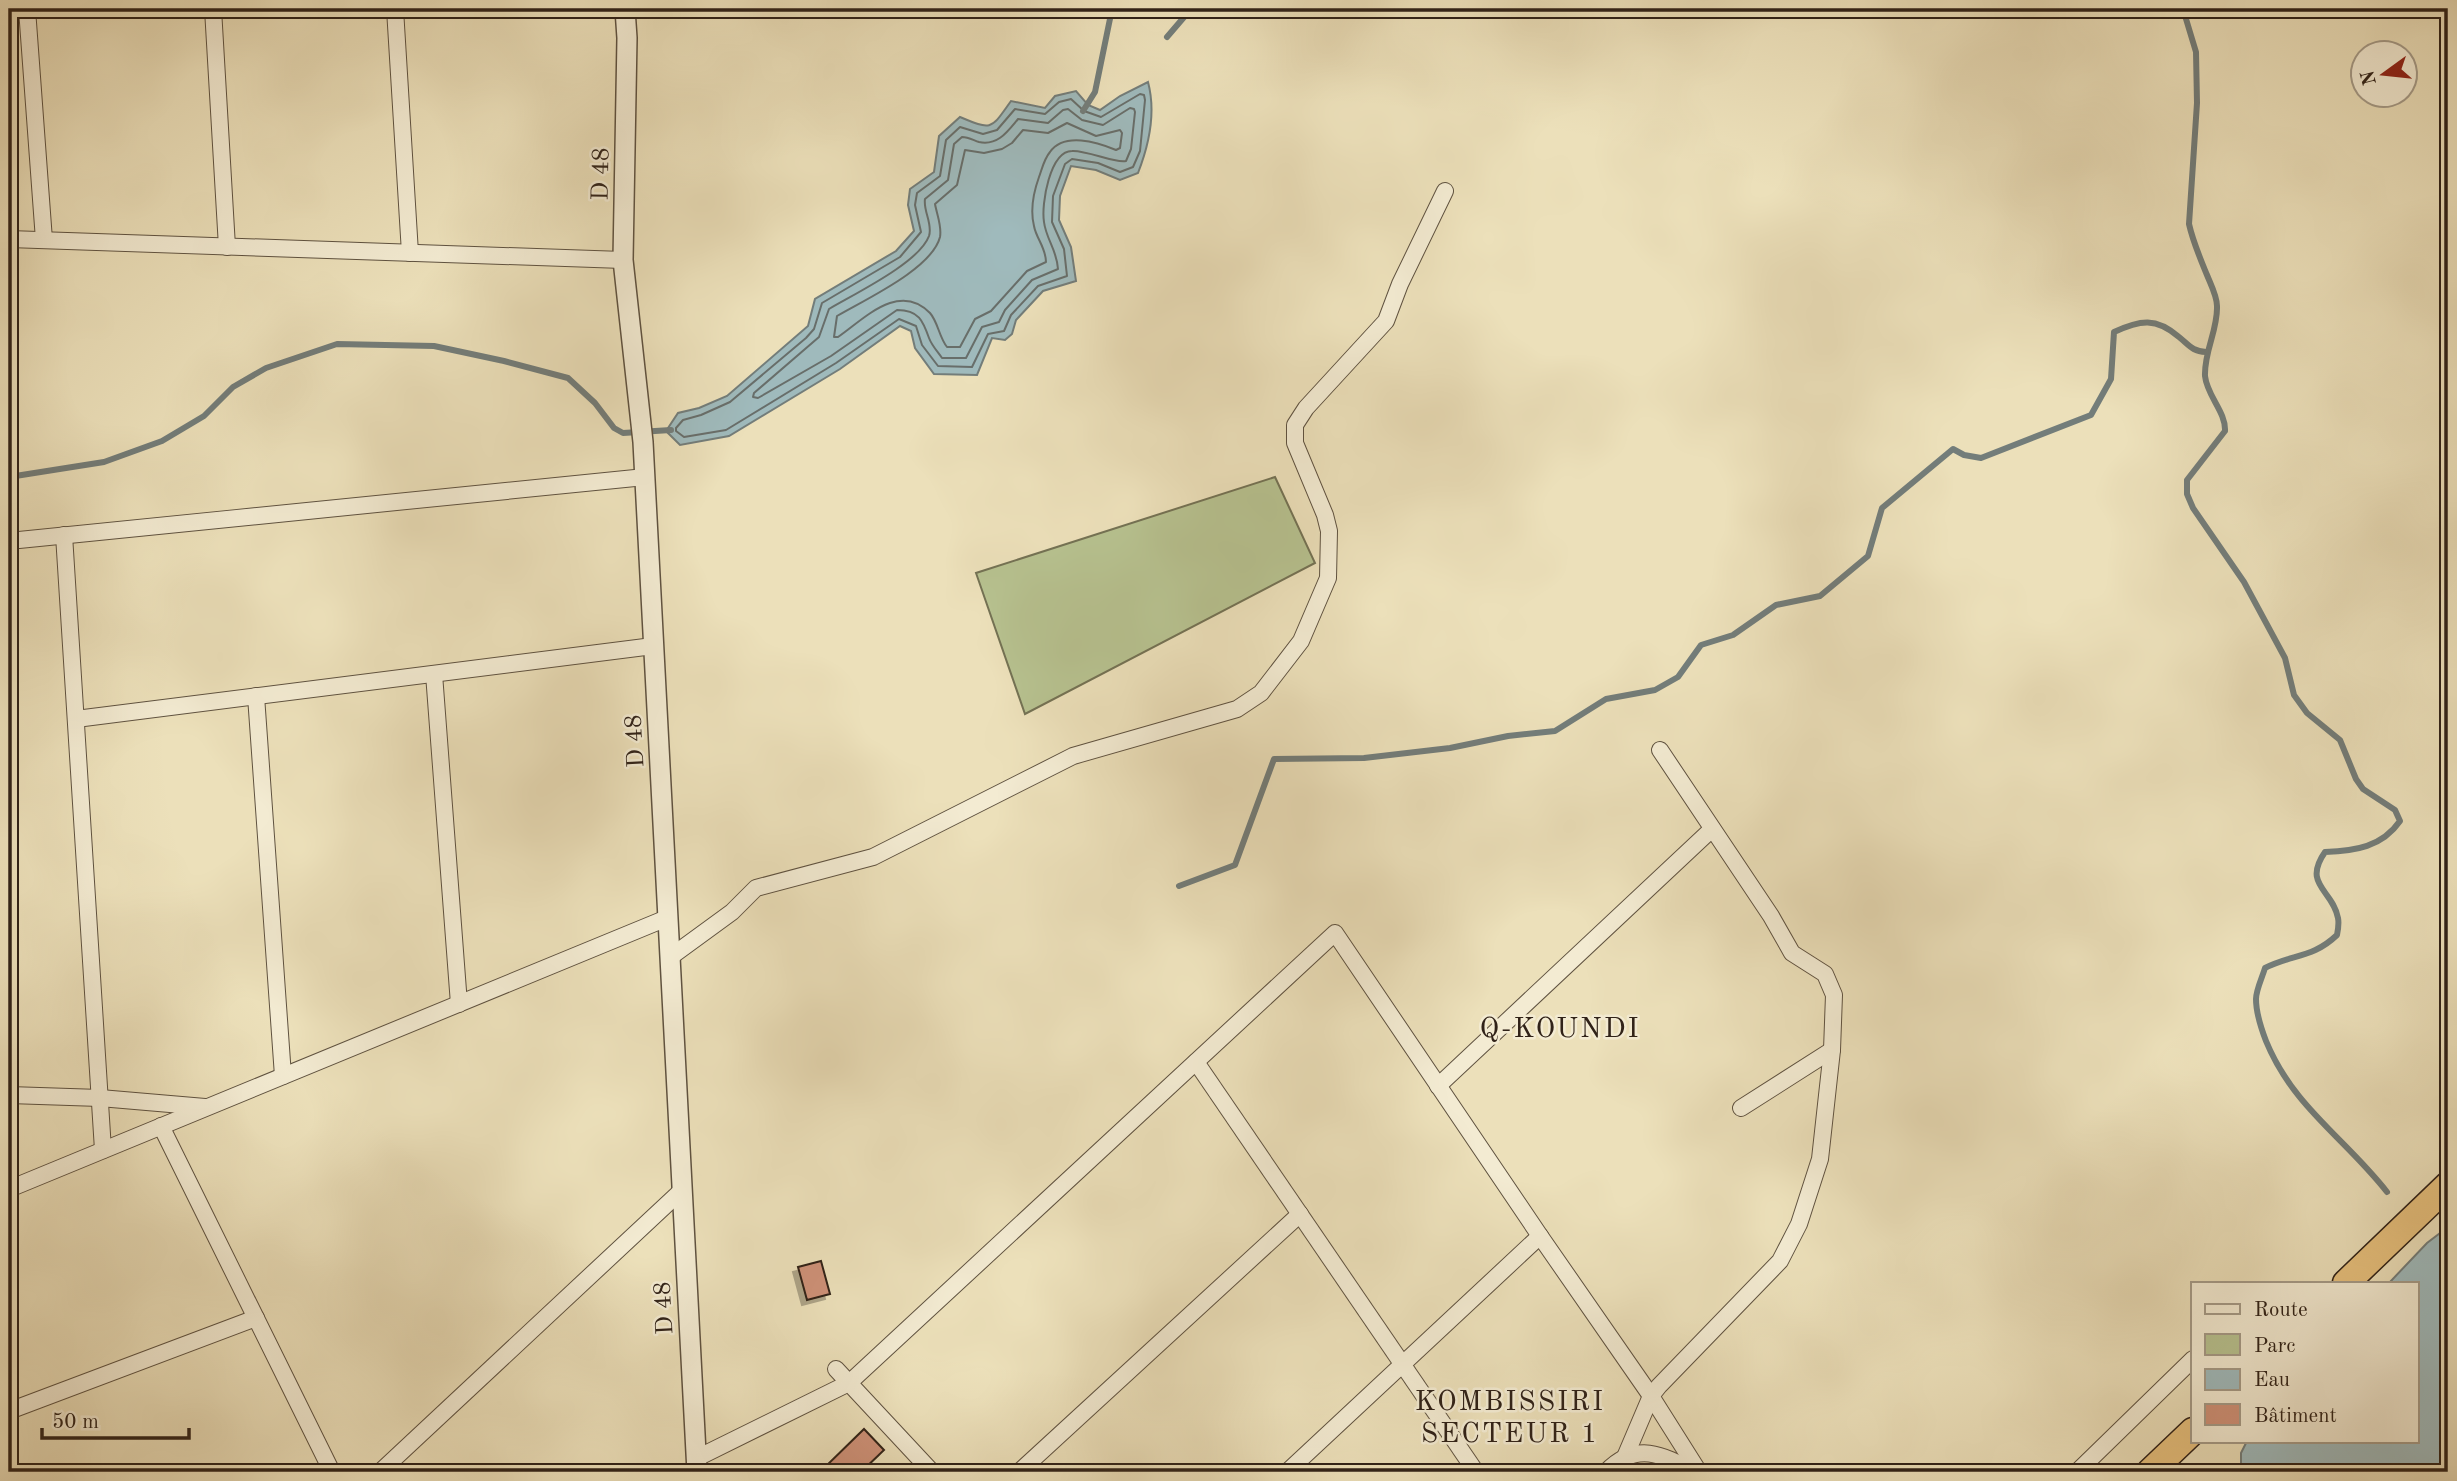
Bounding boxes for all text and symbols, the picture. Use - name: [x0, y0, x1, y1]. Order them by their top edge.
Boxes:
- north arrow: [2348, 38, 2418, 108]
- text: N: [2359, 68, 2381, 87]
- street label: D 48: [590, 147, 614, 201]
- street label: D 48: [623, 714, 649, 768]
- district label: Q-KOUNDI: [1479, 1016, 1641, 1044]
- street label: D 48: [652, 1281, 678, 1335]
- legend: [2191, 1282, 2418, 1442]
- text: Route: [2254, 1300, 2308, 1321]
- text: Parc: [2254, 1336, 2296, 1357]
- text: Eau: [2254, 1370, 2290, 1391]
- district label: KOMBISSIRI SECTEUR 1: [1415, 1389, 1605, 1449]
- scale bar: [42, 1397, 189, 1441]
- text: Bâtiment: [2254, 1406, 2337, 1427]
- text: 50 m: [52, 1412, 99, 1433]

